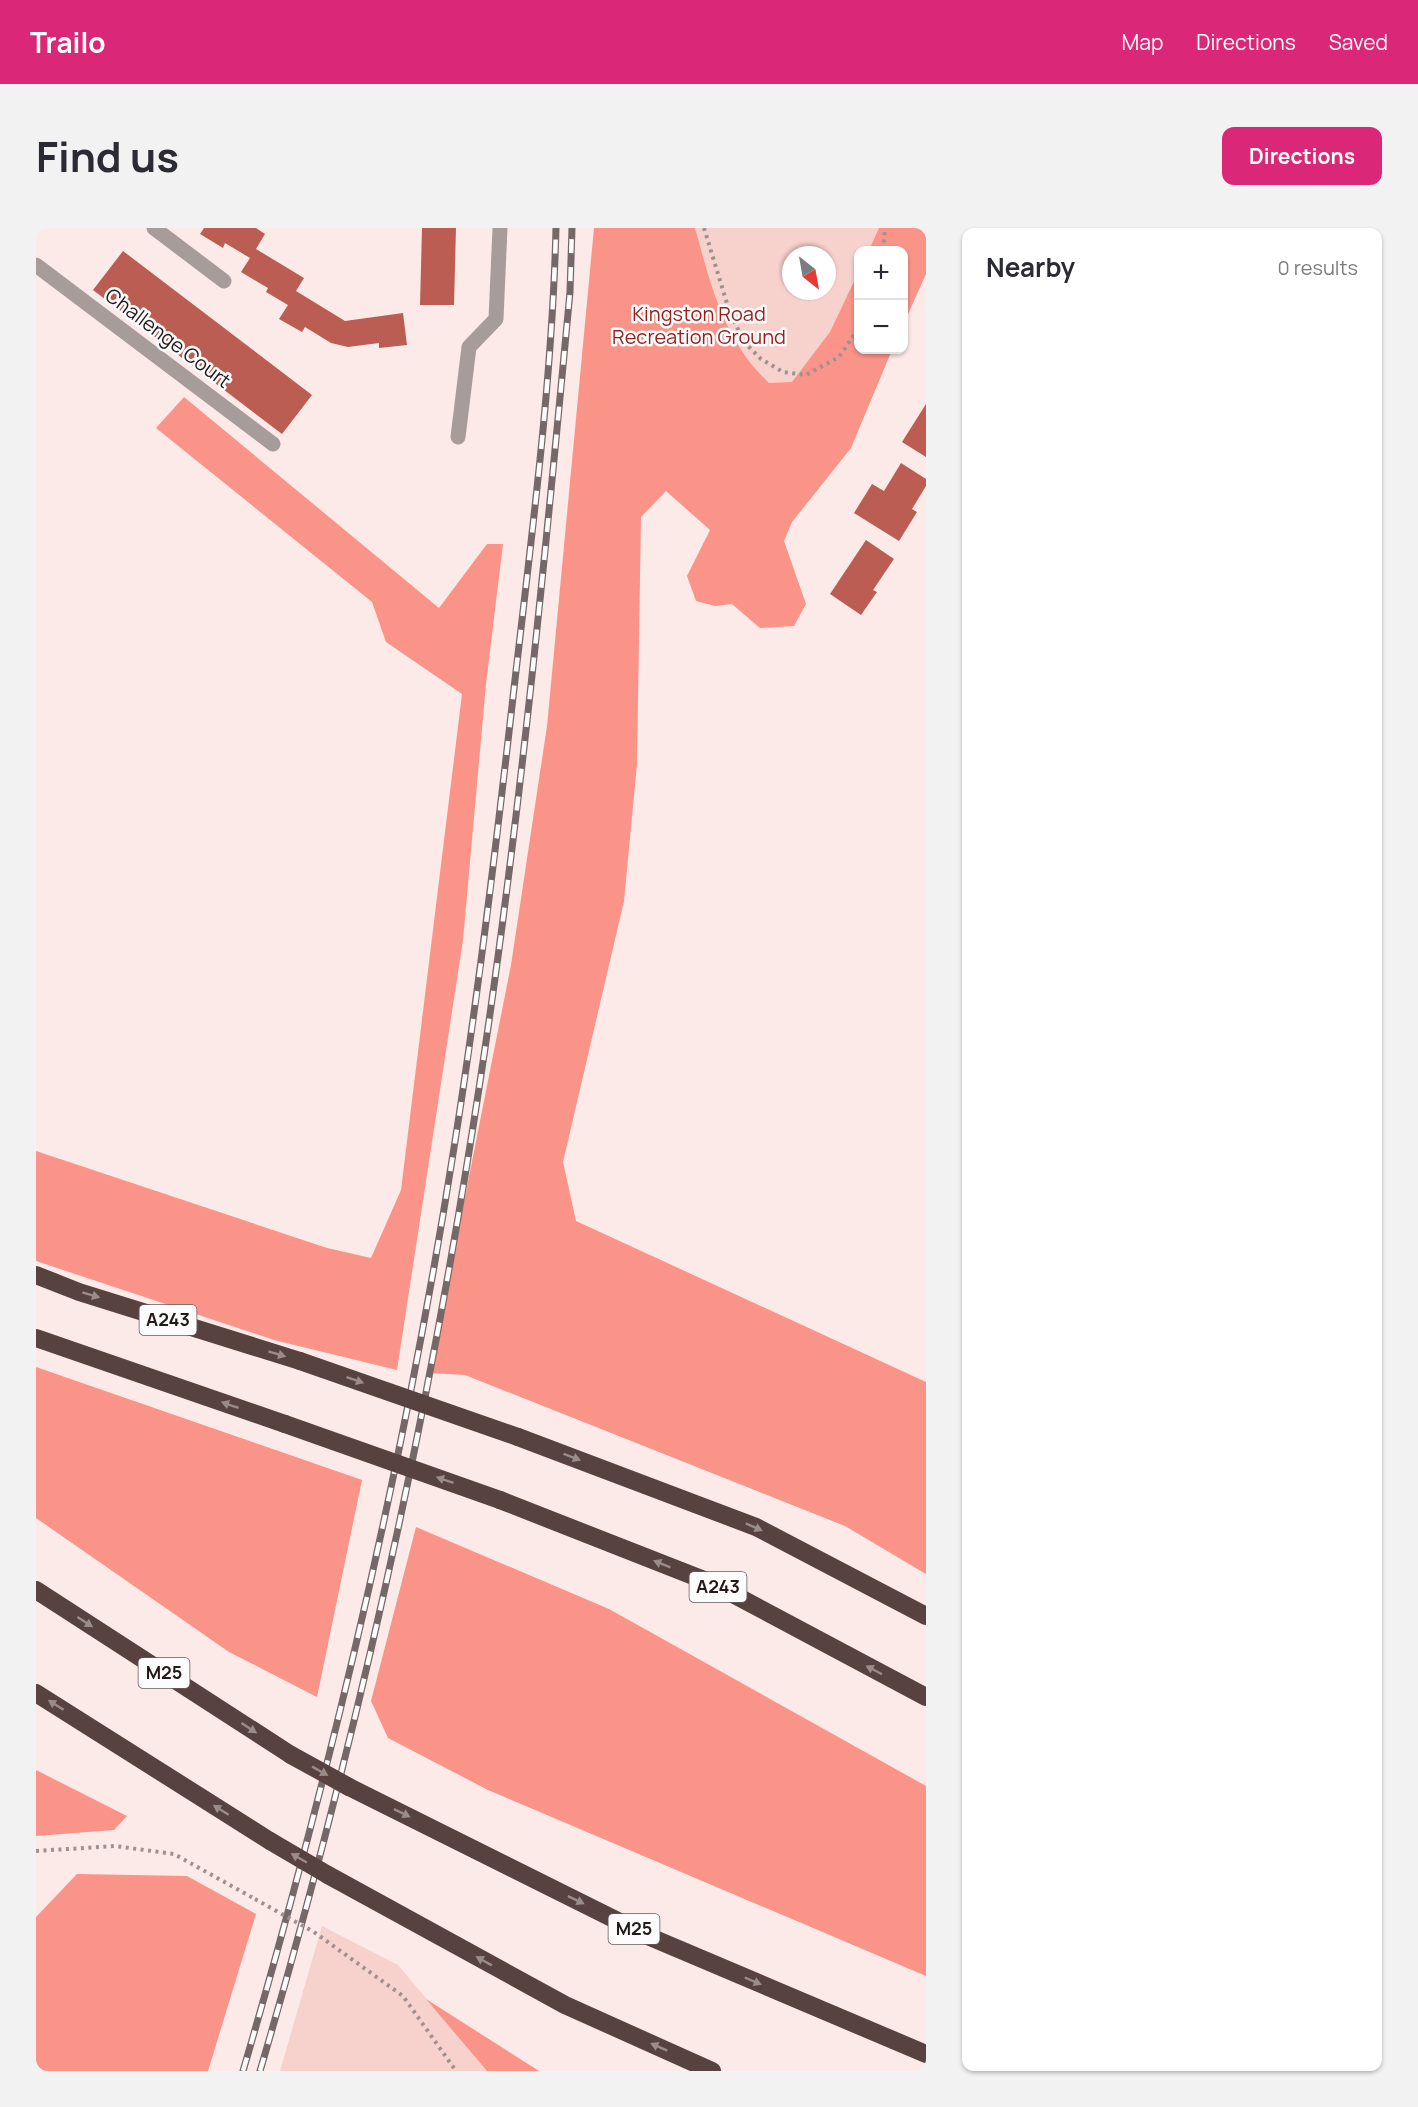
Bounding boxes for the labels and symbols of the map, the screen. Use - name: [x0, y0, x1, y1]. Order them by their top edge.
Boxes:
- north arrow: [782, 246, 836, 300]
- street label: Challenge Court: [100, 281, 237, 394]
- park label: Kingston Road Recreation Ground: [612, 300, 786, 350]
- one-way arrow: [82, 1291, 100, 1301]
- road number: A243: [140, 1305, 196, 1335]
- one-way arrow: [268, 1350, 286, 1359]
- one-way arrow: [347, 1376, 365, 1386]
- one-way arrow: [221, 1400, 239, 1410]
- one-way arrow: [563, 1453, 581, 1463]
- one-way arrow: [435, 1475, 453, 1485]
- one-way arrow: [746, 1522, 764, 1532]
- one-way arrow: [653, 1559, 671, 1569]
- road number: A243: [690, 1572, 746, 1602]
- one-way arrow: [77, 1616, 93, 1627]
- road number: M25: [138, 1658, 190, 1688]
- one-way arrow: [866, 1665, 883, 1674]
- one-way arrow: [48, 1700, 64, 1711]
- one-way arrow: [241, 1722, 257, 1733]
- one-way arrow: [312, 1766, 329, 1776]
- one-way arrow: [212, 1804, 229, 1815]
- one-way arrow: [393, 1808, 410, 1818]
- one-way arrow: [290, 1853, 307, 1863]
- one-way arrow: [568, 1895, 585, 1905]
- road number: M25: [608, 1914, 660, 1944]
- one-way arrow: [476, 1956, 493, 1966]
- one-way arrow: [745, 1977, 762, 1986]
- one-way arrow: [650, 2042, 668, 2052]

